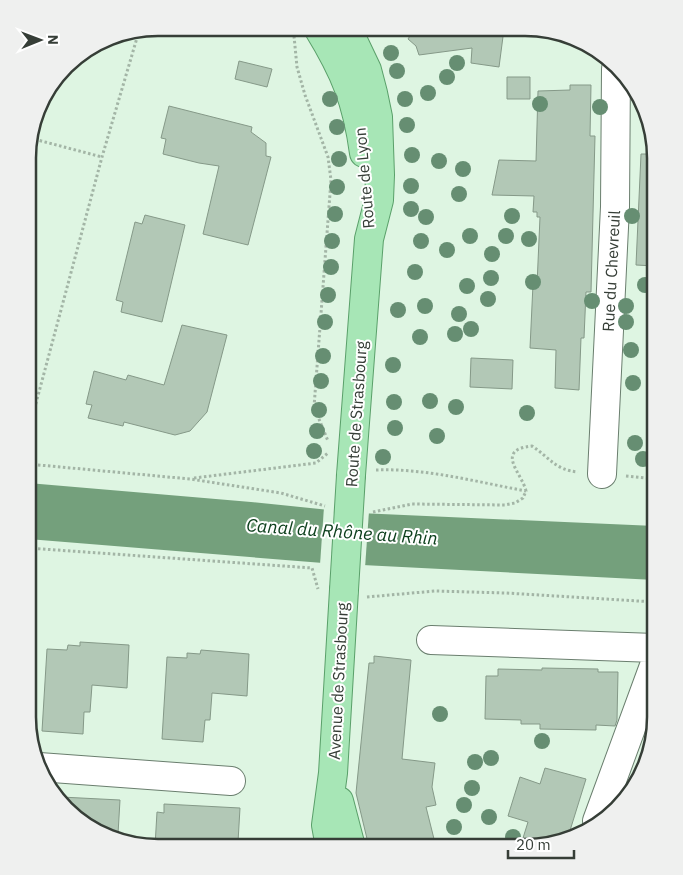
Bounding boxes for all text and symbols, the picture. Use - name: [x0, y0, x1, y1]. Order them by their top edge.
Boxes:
- north arrow: [15, 15, 65, 65]
- text: N: [44, 35, 62, 45]
- street label: Route de Lyon: [350, 127, 378, 229]
- street label: Rue du Chevreuil: [598, 210, 624, 332]
- street label: Route de Strasbourg: [341, 340, 371, 488]
- water label: Canal du Rhône au Rhin: [246, 513, 439, 550]
- street label: Avenue de Strasbourg: [324, 601, 352, 760]
- scale bar: [508, 828, 574, 860]
- text: 20 m: [516, 835, 551, 854]

